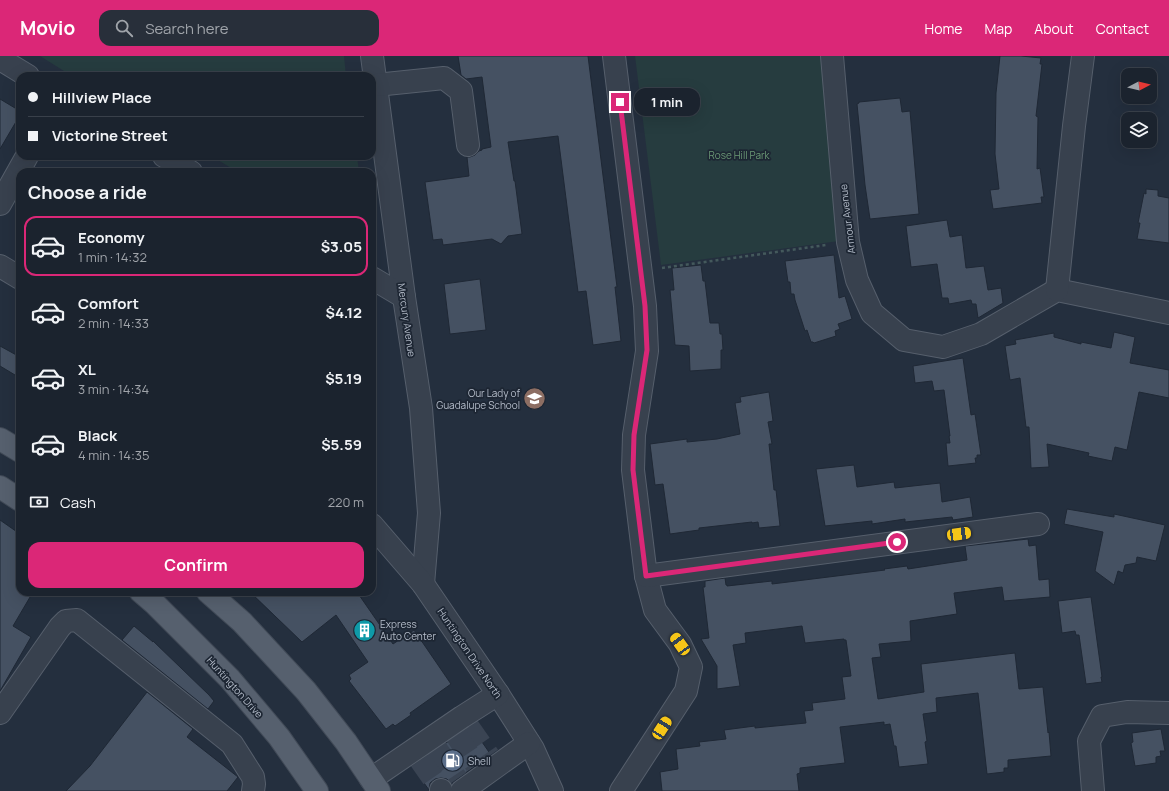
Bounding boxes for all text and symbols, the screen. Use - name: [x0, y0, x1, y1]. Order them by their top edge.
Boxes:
- search box: [99, 10, 379, 46]
- text: Movio: [20, 15, 75, 41]
- icon: search: [113, 17, 135, 39]
- text: Search here: [145, 18, 229, 39]
- text: Home: [925, 19, 962, 38]
- text: Map: [984, 19, 1012, 38]
- text: About: [1034, 19, 1074, 38]
- text: Contact: [1096, 19, 1149, 38]
- north arrow: [1121, 68, 1157, 104]
- map controls: [1121, 68, 1157, 148]
- text: Hillview Place: [52, 87, 152, 108]
- callout: 1 min: [634, 88, 700, 116]
- route end: [611, 93, 629, 111]
- text: 1 min: [651, 93, 683, 111]
- button: layers: [1121, 112, 1157, 148]
- text: Victorine Street: [52, 125, 168, 146]
- park label: Rose Hill Park: [708, 148, 771, 162]
- text: Choose a ride: [28, 180, 147, 204]
- street label: Armour Avenue: [836, 183, 858, 255]
- text: Economy: [78, 227, 145, 248]
- icon: car: [30, 228, 66, 264]
- text: $3.05: [321, 236, 362, 257]
- text: 1 min · 14:32: [78, 248, 147, 266]
- street label: Mercury Avenue: [395, 282, 419, 358]
- text: Comfort: [78, 293, 139, 314]
- icon: car: [30, 294, 66, 330]
- text: $4.12: [325, 302, 362, 323]
- text: 2 min · 14:33: [78, 314, 149, 332]
- text: XL: [78, 359, 96, 380]
- icon: car: [30, 360, 66, 396]
- text: $5.19: [325, 368, 362, 389]
- text: 3 min · 14:34: [78, 380, 149, 398]
- place label: Our Lady of Guadalupe School: [436, 386, 520, 412]
- school or university icon: Our Lady of Guadalupe School: [522, 386, 548, 412]
- text: Black: [78, 425, 117, 446]
- icon: car: [30, 426, 66, 462]
- text: $5.59: [321, 434, 362, 455]
- text: 4 min · 14:35: [78, 446, 150, 464]
- icon: cash: [28, 491, 50, 513]
- text: Cash: [60, 492, 96, 513]
- text: 220 m: [328, 493, 364, 511]
- car: [946, 526, 972, 542]
- route start: [888, 533, 906, 551]
- button: Confirm: [28, 542, 364, 588]
- street label: Huntington Drive North: [434, 605, 506, 701]
- building icon: Express Auto Center: [352, 617, 378, 643]
- place label: Express Auto Center: [380, 617, 436, 643]
- car: [668, 631, 692, 657]
- street label: Huntington Drive: [204, 653, 266, 721]
- car: [650, 715, 674, 741]
- fuel station icon: Shell: [439, 748, 465, 774]
- place label: Shell: [468, 754, 491, 768]

